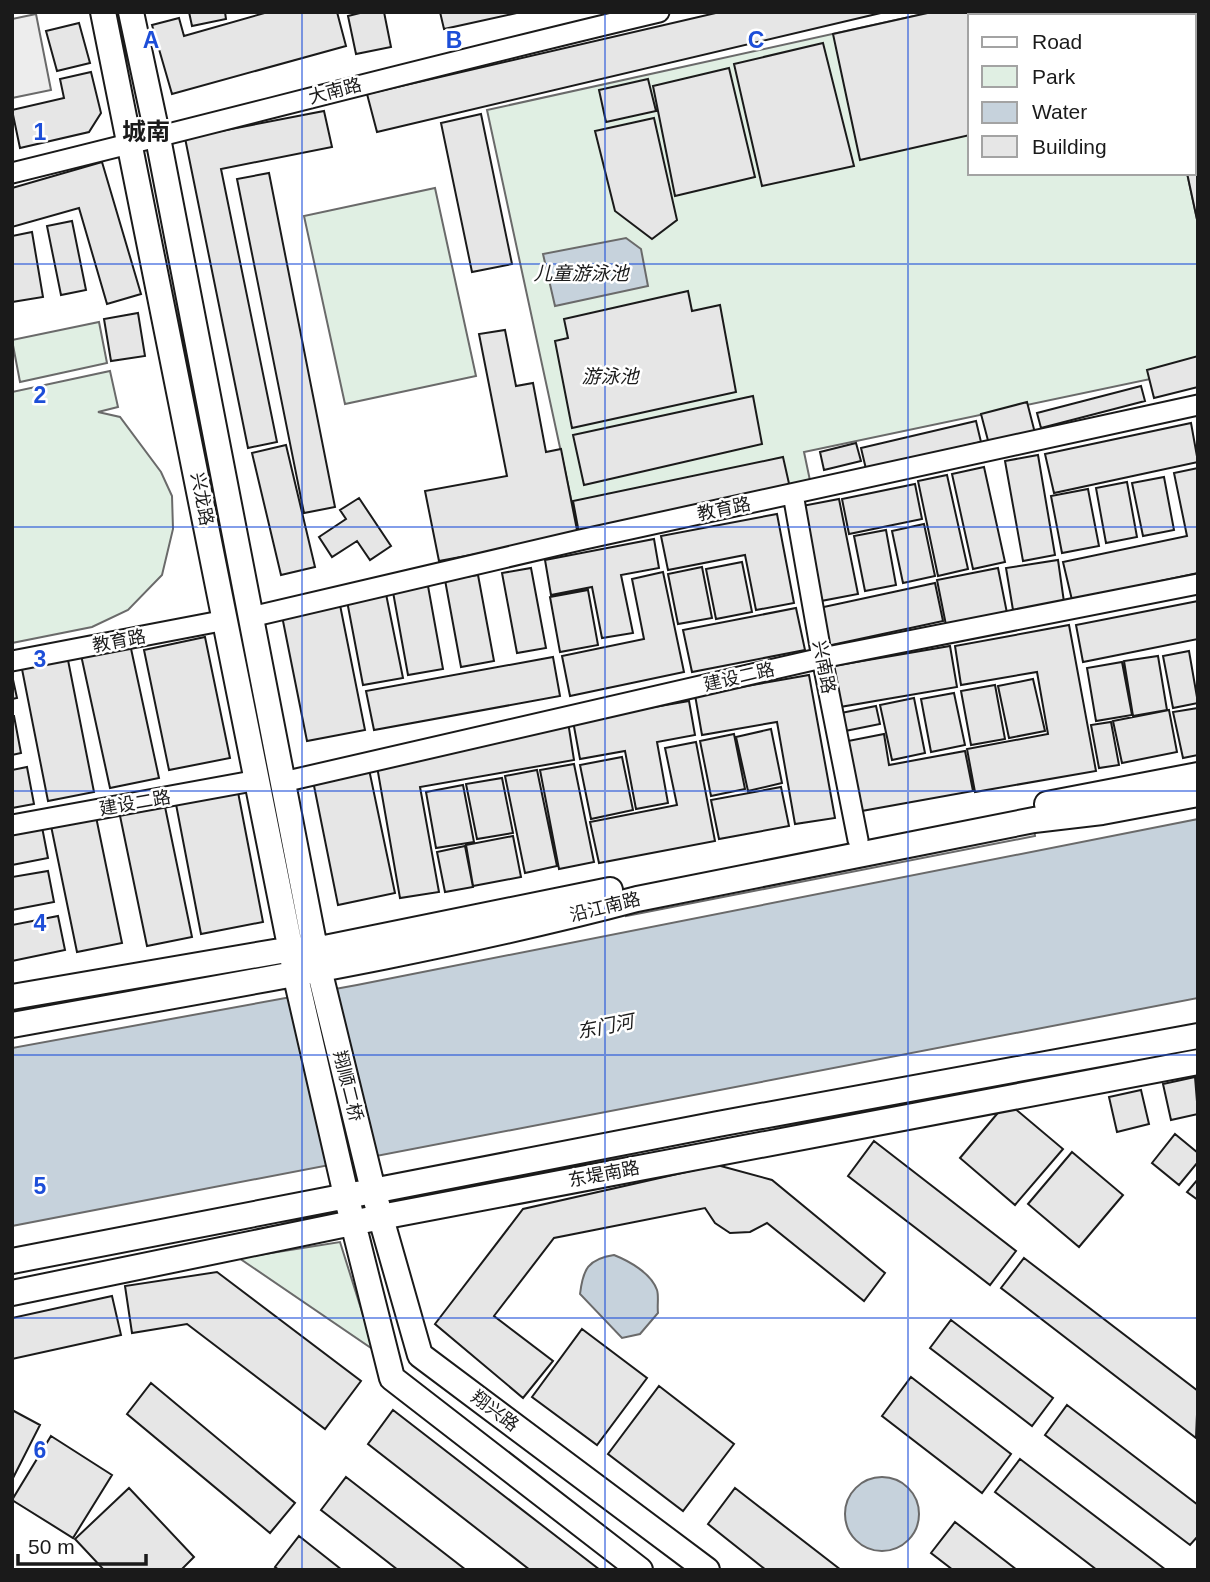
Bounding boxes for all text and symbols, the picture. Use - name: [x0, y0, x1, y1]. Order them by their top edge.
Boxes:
- legend: [968, 14, 1196, 175]
- text: A: [143, 27, 159, 53]
- text: B: [446, 27, 462, 53]
- text: C: [748, 27, 764, 53]
- text: Road: [1032, 30, 1082, 53]
- text: Park: [1032, 65, 1076, 88]
- street label: 大南路: [306, 74, 364, 108]
- text: Water: [1032, 100, 1087, 123]
- district label: 城南: [122, 118, 170, 145]
- text: 1: [34, 119, 47, 145]
- text: Building: [1032, 135, 1107, 158]
- water label: 儿童游泳池: [533, 263, 630, 284]
- water label: 游泳池: [581, 366, 640, 387]
- text: 2: [34, 382, 46, 408]
- street label: 兴龙路: [187, 471, 217, 527]
- street label: 教育路: [696, 494, 752, 524]
- street label: 教育路: [91, 626, 147, 656]
- street label: 兴南路: [809, 639, 839, 695]
- text: 3: [34, 646, 46, 672]
- street label: 建设二路: [702, 659, 776, 695]
- street label: 建设二路: [98, 787, 172, 819]
- street label: 沿江南路: [568, 889, 642, 925]
- text: 4: [34, 910, 47, 936]
- water label: 东门河: [575, 1010, 639, 1042]
- street label: 翔顺二桥: [330, 1049, 366, 1123]
- street label: 东堤南路: [567, 1157, 641, 1191]
- text: 5: [34, 1173, 47, 1199]
- street label: 翔兴路: [467, 1387, 523, 1435]
- text: 6: [34, 1437, 46, 1463]
- scale bar: [18, 1522, 145, 1566]
- text: 50 m: [28, 1535, 75, 1558]

